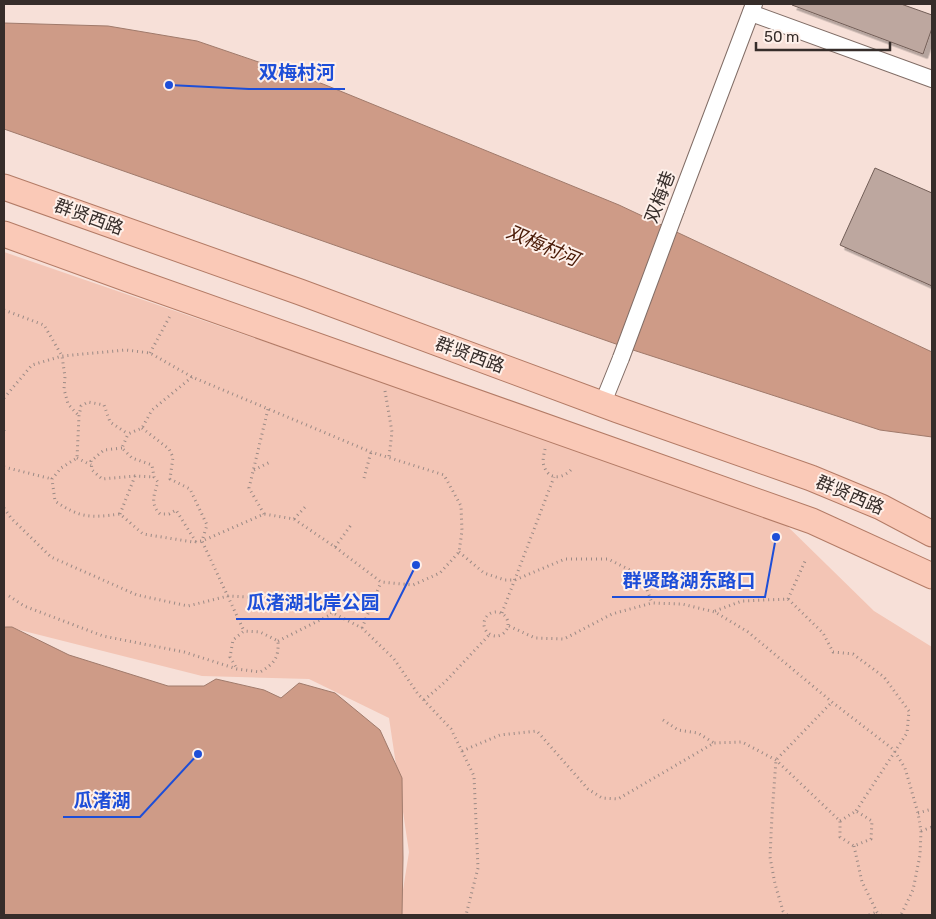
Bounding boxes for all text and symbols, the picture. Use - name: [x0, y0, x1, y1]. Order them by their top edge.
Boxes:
- scale bar: [756, 20, 890, 52]
- text: 50 m: [764, 28, 799, 46]
- callout: 双梅村河: [249, 55, 345, 89]
- text: 双梅村河: [259, 61, 335, 84]
- street label: 双梅巷: [640, 168, 680, 226]
- street label: 群贤西路: [51, 194, 127, 240]
- water label: 双梅村河: [503, 220, 586, 272]
- street label: 群贤西路: [432, 332, 508, 378]
- street label: 群贤西路: [813, 471, 887, 519]
- callout: 群贤路湖东路口: [612, 563, 765, 597]
- text: 群贤路湖东路口: [622, 569, 756, 592]
- callout: 瓜渚湖北岸公园: [236, 585, 389, 619]
- text: 瓜渚湖北岸公园: [246, 591, 380, 614]
- callout: 瓜渚湖: [63, 783, 140, 817]
- text: 瓜渚湖: [73, 789, 131, 812]

